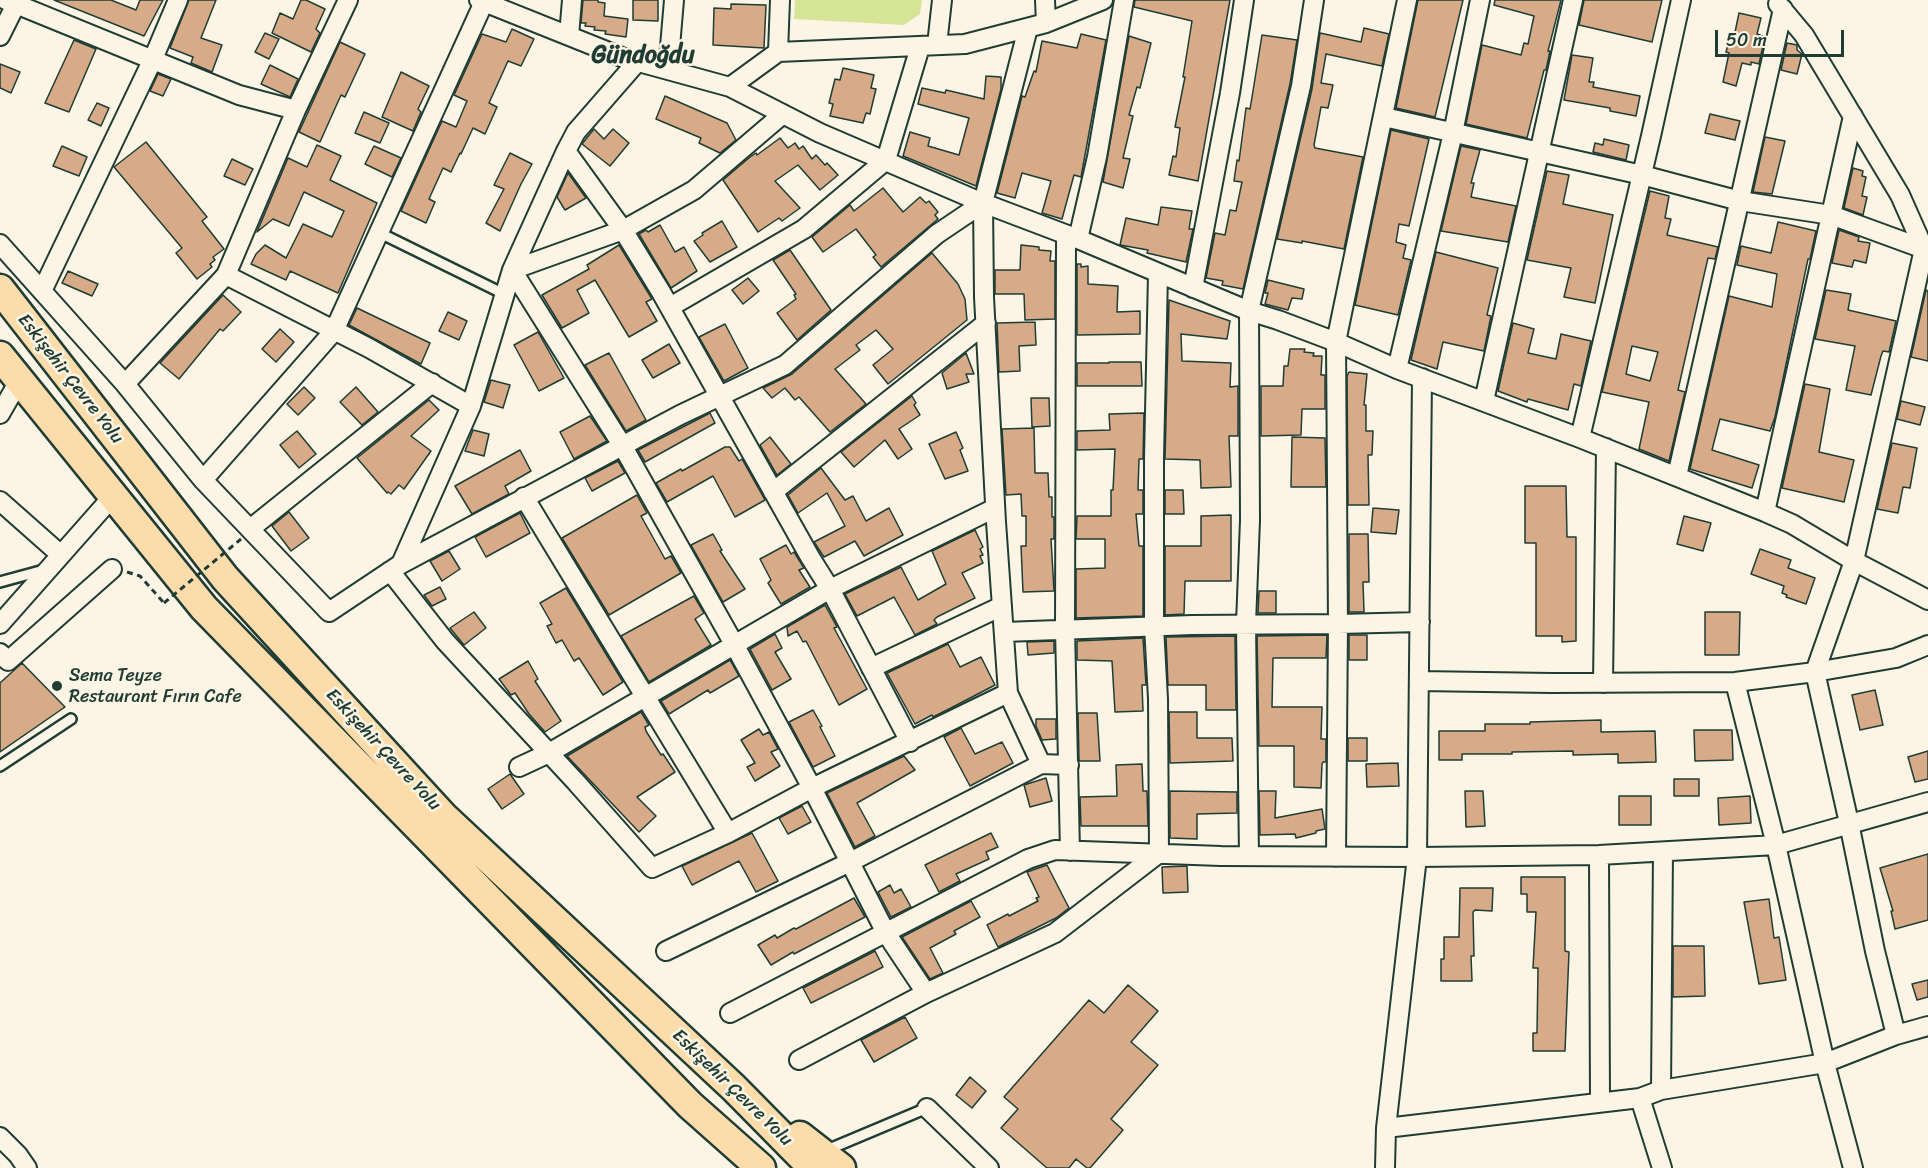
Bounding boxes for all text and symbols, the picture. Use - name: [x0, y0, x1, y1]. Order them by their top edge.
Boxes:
- scale bar: [1718, 18, 1847, 56]
- text: 50 m: [1726, 24, 1767, 56]
- district label: Gündoğdu: [591, 42, 695, 70]
- street label: Eskişehir Çevre Yolu: [13, 310, 127, 448]
- place label: Sema Teyze Restaurant Fırın Cafe: [69, 665, 242, 708]
- marker: Sema Teyze Restaurant Fırın Cafe: [50, 679, 64, 693]
- street label: Eskişehir Çevre Yolu: [321, 685, 445, 815]
- street label: Eskişehir Çevre Yolu: [667, 1025, 797, 1151]

